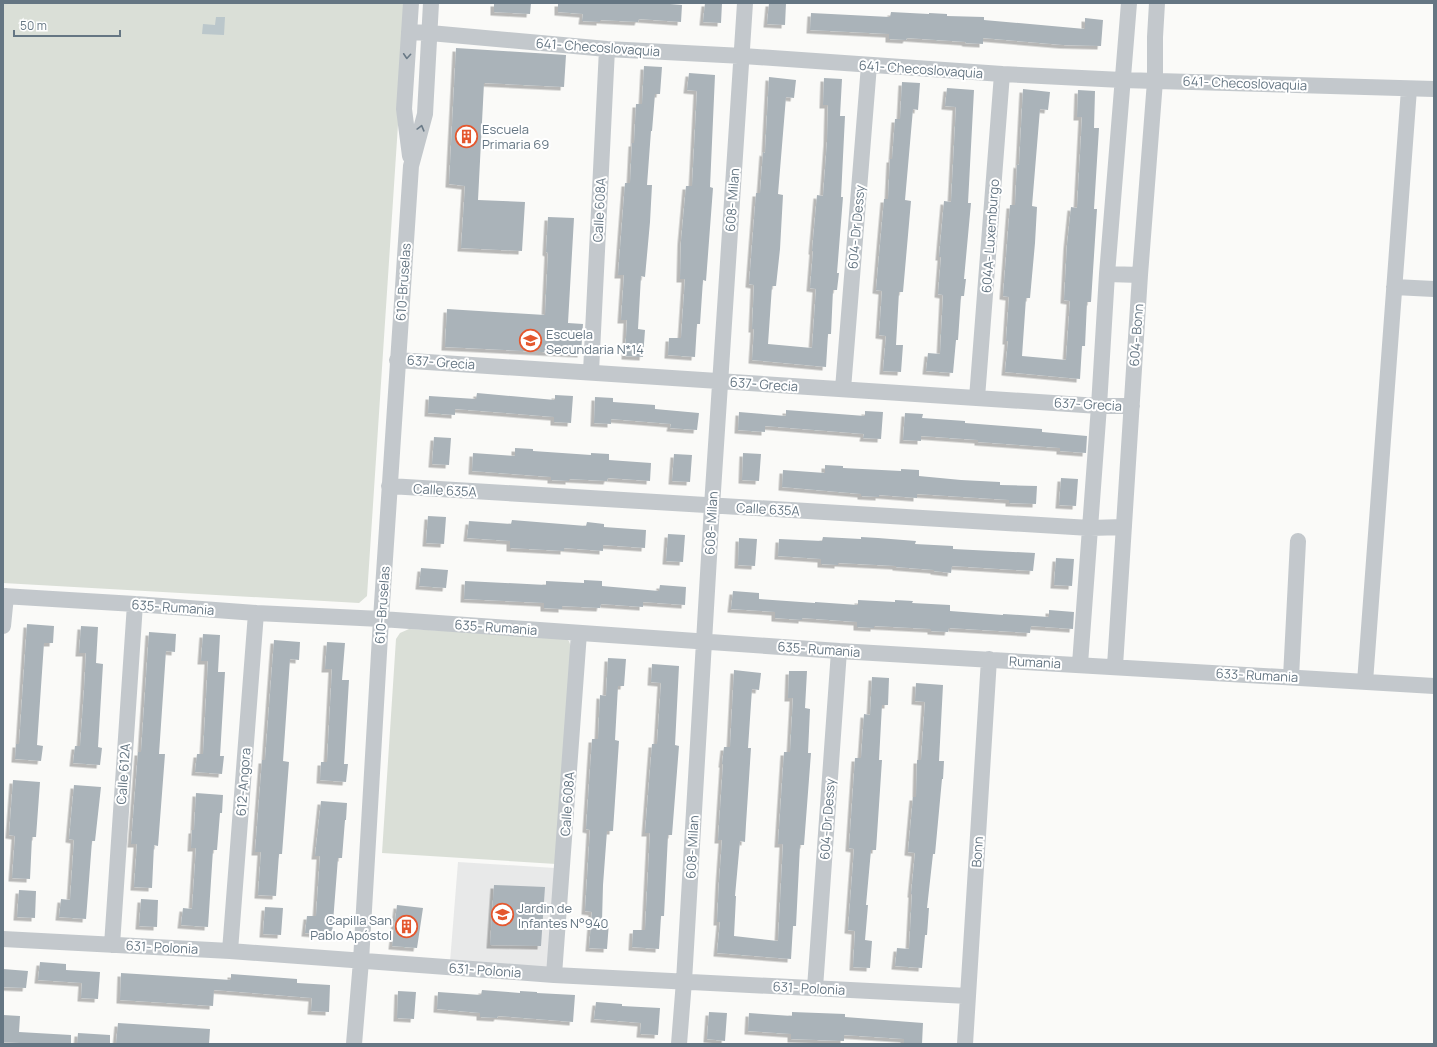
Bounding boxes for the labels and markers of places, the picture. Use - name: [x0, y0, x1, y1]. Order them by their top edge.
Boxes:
- place label: Escuela Primaria 69: [482, 120, 549, 153]
- building icon: Escuela Primaria 69: [453, 123, 479, 149]
- place label: Escuela Secundaria N*14: [546, 325, 644, 358]
- school or university icon: Escuela Secundaria N*14: [517, 328, 543, 354]
- place label: Jardin de Infantes N°940: [518, 899, 609, 932]
- school or university icon: Jardin de Infantes N°940: [490, 902, 516, 928]
- place label: Capilla San Pablo Apóstol: [310, 911, 392, 944]
- building icon: Capilla San Pablo Apóstol: [394, 914, 420, 940]

